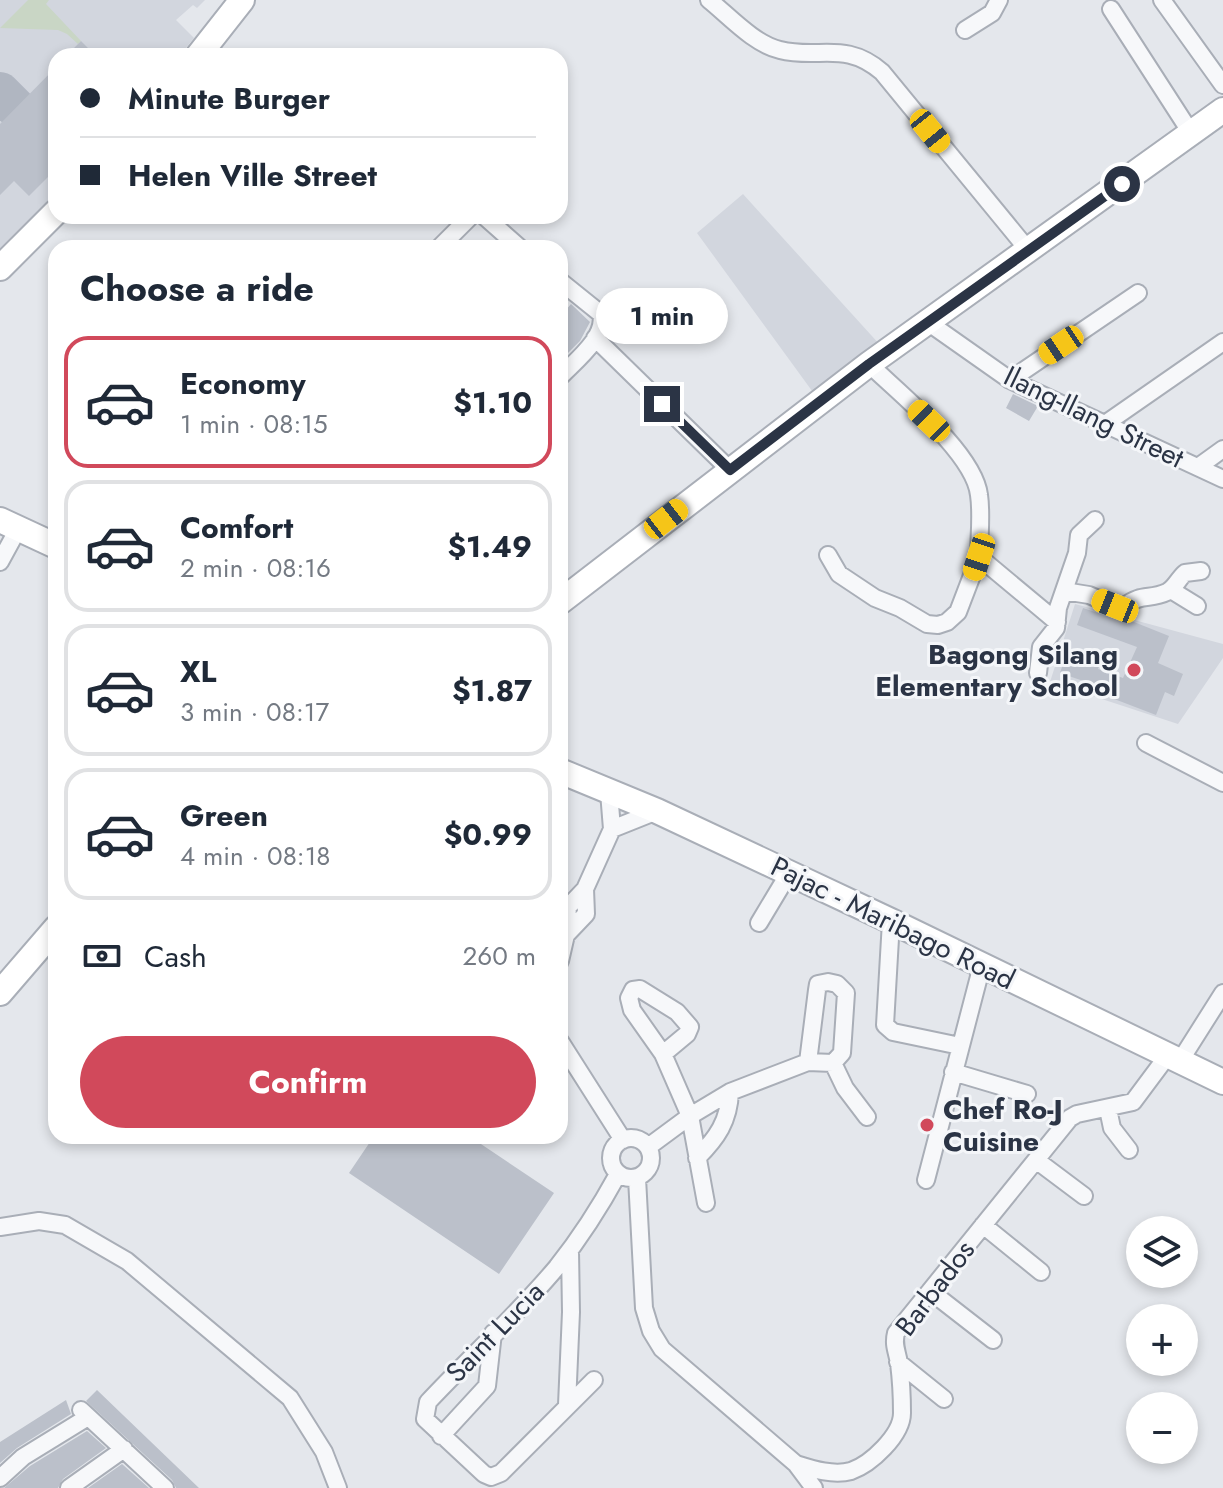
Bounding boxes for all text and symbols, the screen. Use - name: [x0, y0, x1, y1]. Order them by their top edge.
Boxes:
- text: Minute Burger: [128, 77, 330, 120]
- car: [906, 105, 954, 157]
- text: Helen Ville Street: [128, 154, 377, 197]
- route start: [1104, 166, 1140, 202]
- text: Choose a ride: [80, 262, 314, 314]
- callout: 1 min: [596, 288, 728, 344]
- text: 1 min: [630, 297, 694, 335]
- car: [1034, 322, 1088, 368]
- street label: Ilang-Ilang Street: [997, 356, 1191, 478]
- text: Economy: [180, 362, 306, 405]
- icon: car: [84, 366, 156, 438]
- text: $1.10: [453, 381, 532, 424]
- route end: [644, 386, 680, 422]
- car: [903, 396, 955, 446]
- text: 1 min · 08:15: [180, 405, 328, 443]
- car: [640, 495, 692, 543]
- text: Comfort: [180, 506, 293, 549]
- icon: car: [84, 510, 156, 582]
- text: $1.49: [447, 525, 532, 568]
- car: [960, 530, 998, 584]
- text: 2 min · 08:16: [180, 549, 331, 587]
- car: [1088, 586, 1142, 626]
- place label: Bagong Silang Elementary School: [875, 634, 1118, 707]
- text: XL: [180, 650, 216, 693]
- icon: car: [84, 654, 156, 726]
- marker: Bagong Silang Elementary School: [1125, 661, 1143, 679]
- text: $1.87: [452, 669, 532, 712]
- text: 3 min · 08:17: [180, 693, 329, 731]
- text: Green: [180, 794, 268, 837]
- icon: car: [84, 798, 156, 870]
- text: $0.99: [444, 813, 532, 856]
- text: 4 min · 08:18: [180, 837, 331, 875]
- street label: Pajac - Maribago Road: [764, 846, 1022, 1000]
- icon: cash: [80, 934, 124, 978]
- text: Cash: [144, 935, 207, 978]
- text: 260 m: [463, 937, 536, 975]
- button: Confirm: [80, 1036, 536, 1128]
- place label: Chef Ro-J Cuisine: [943, 1089, 1063, 1162]
- marker: Chef Ro-J Cuisine: [918, 1116, 936, 1134]
- map controls: [1126, 1216, 1198, 1464]
- button: layers: [1126, 1216, 1198, 1288]
- street label: Barbados: [885, 1231, 985, 1345]
- street label: Saint Lucia: [436, 1272, 554, 1392]
- button: +: [1126, 1304, 1198, 1376]
- button: −: [1126, 1392, 1198, 1464]

